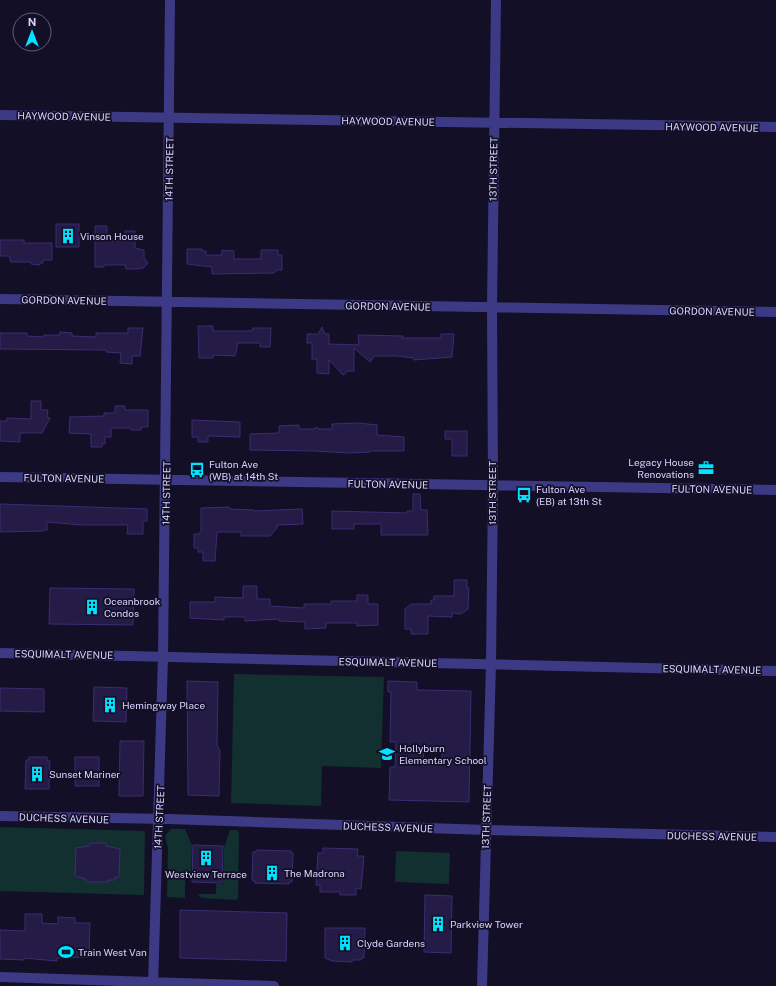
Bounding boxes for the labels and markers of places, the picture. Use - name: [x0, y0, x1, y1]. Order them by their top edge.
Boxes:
- building icon: Vinson House: [59, 227, 77, 245]
- place label: Vinson House: [80, 230, 144, 242]
- place label: Legacy House Renovations: [628, 456, 694, 480]
- place label: Fulton Ave (WB) at 14th St: [209, 458, 278, 482]
- office icon: Legacy House Renovations: [697, 459, 715, 477]
- bus stop icon: Fulton Ave (WB) at 14th St: [188, 461, 206, 479]
- place label: Fulton Ave (EB) at 13th St: [536, 483, 602, 507]
- bus stop icon: Fulton Ave (EB) at 13th St: [515, 486, 533, 504]
- place label: Oceanbrook Condos: [104, 595, 161, 619]
- building icon: Oceanbrook Condos: [83, 598, 101, 616]
- building icon: Hemingway Place: [101, 696, 119, 714]
- place label: Hemingway Place: [122, 699, 206, 711]
- place label: Hollyburn Elementary School: [399, 742, 487, 766]
- school or university icon: Hollyburn Elementary School: [378, 745, 396, 763]
- building icon: Sunset Mariner: [28, 765, 46, 783]
- place label: Sunset Mariner: [49, 768, 120, 780]
- building icon: Westview Terrace: [197, 849, 215, 867]
- building icon: The Madrona: [263, 864, 281, 882]
- place label: The Madrona: [284, 867, 345, 879]
- place label: Westview Terrace: [165, 868, 247, 880]
- building icon: Parkview Tower: [429, 915, 447, 933]
- place label: Parkview Tower: [450, 918, 523, 930]
- building icon: Clyde Gardens: [336, 934, 354, 952]
- place label: Clyde Gardens: [357, 937, 425, 949]
- sports icon: Train West Van: [57, 943, 75, 961]
- place label: Train West Van: [78, 946, 147, 958]

